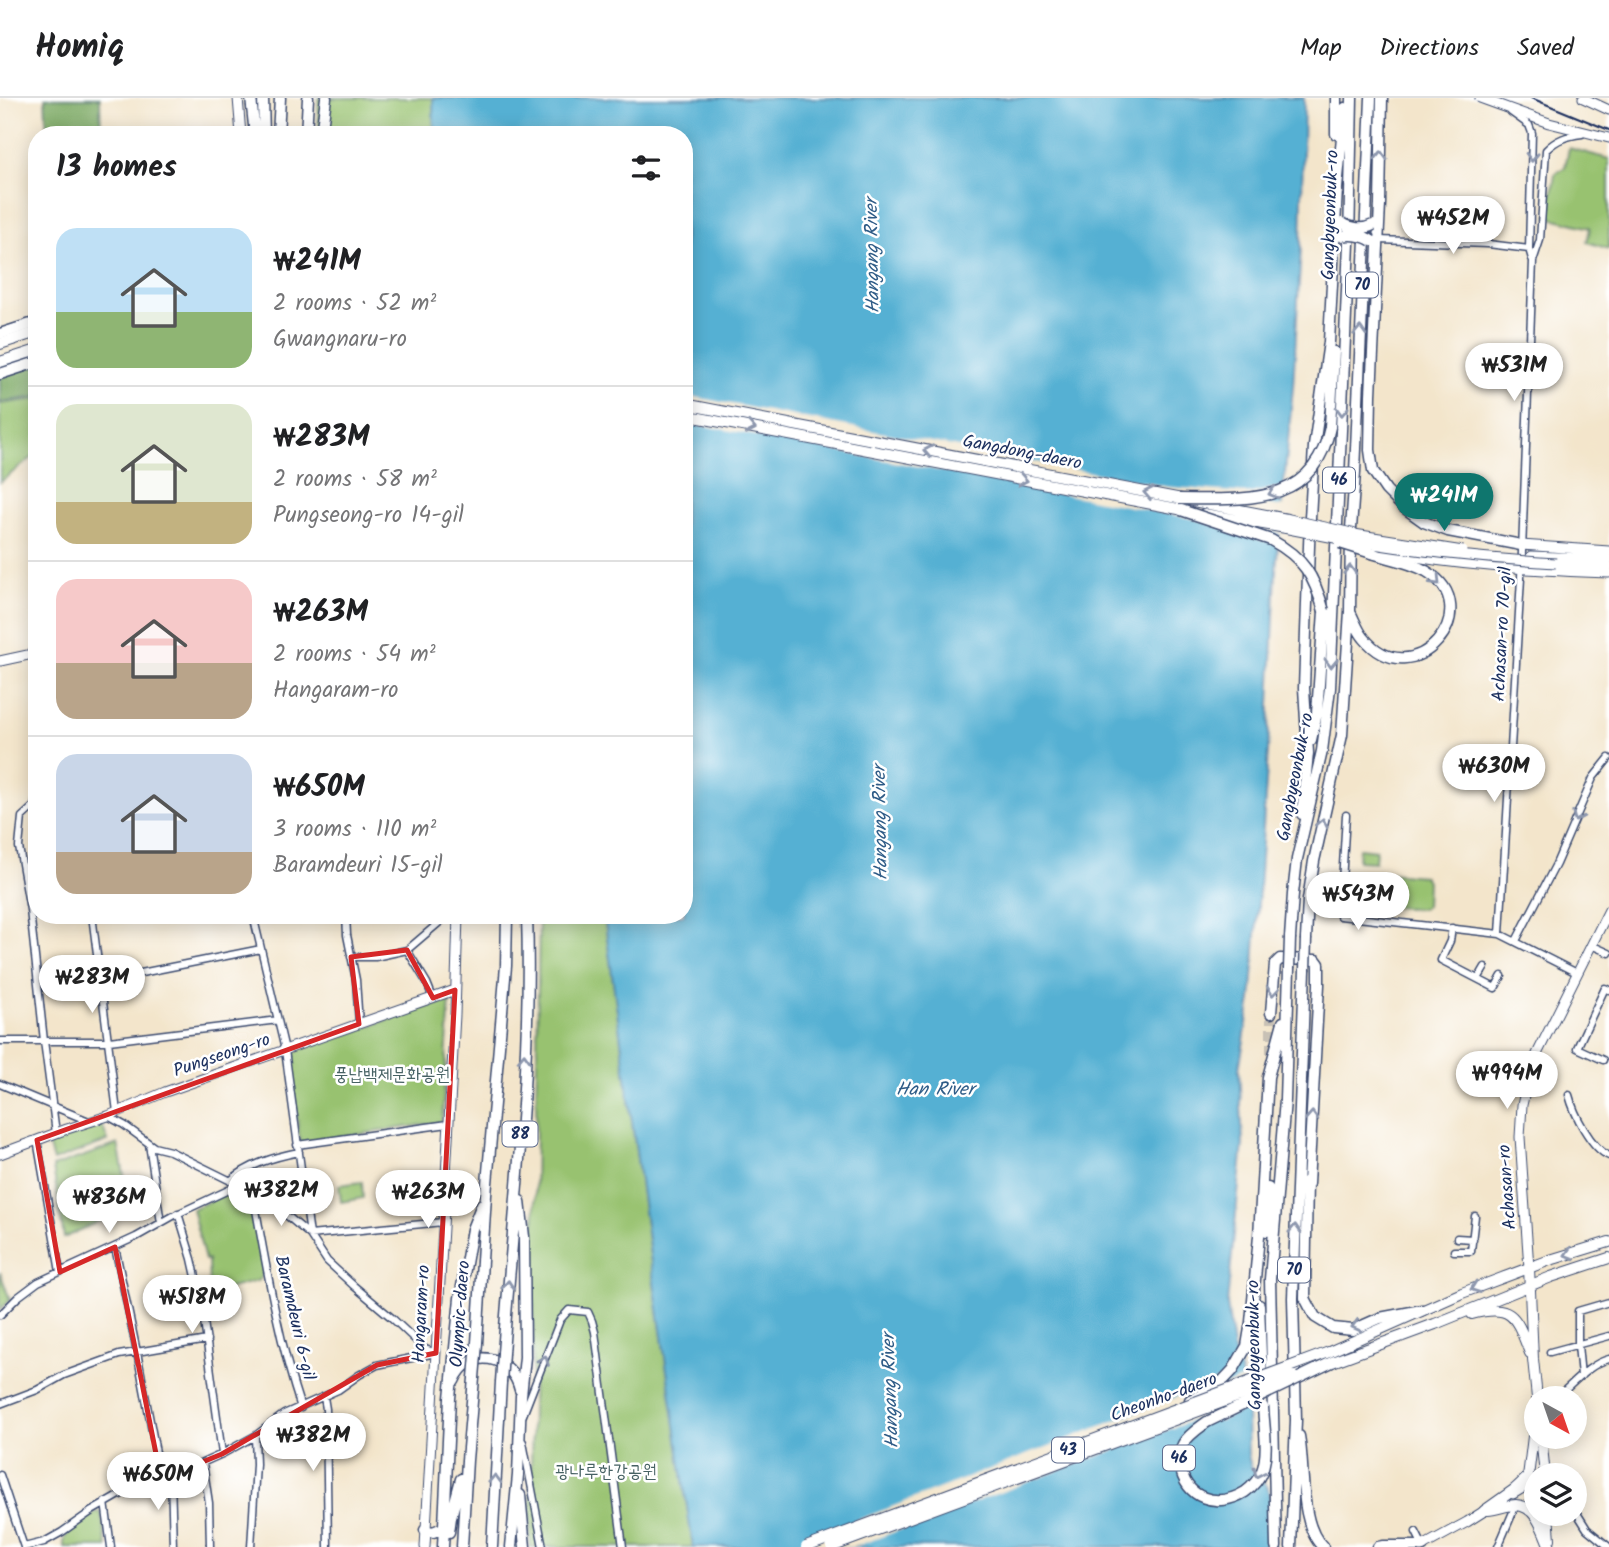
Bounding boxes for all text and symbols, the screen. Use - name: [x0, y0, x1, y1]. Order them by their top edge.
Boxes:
- text: Homiq: [35, 22, 124, 75]
- text: Map: [1300, 29, 1342, 68]
- text: Directions: [1380, 29, 1479, 68]
- text: Saved: [1517, 29, 1574, 68]
- text: 13 homes: [56, 144, 177, 192]
- icon: filters: [627, 149, 665, 187]
- street label: Gangbyeonbuk-ro: [1314, 149, 1348, 281]
- one-way arrow: [1373, 150, 1389, 161]
- one-way arrow: [1524, 152, 1539, 163]
- water label: Hangang River: [857, 195, 889, 314]
- pin: ₩452M: [1404, 197, 1502, 256]
- text: ₩452M: [1417, 201, 1489, 237]
- text: ₩241M: [273, 238, 361, 286]
- icon: home: [112, 256, 196, 340]
- road number: 70: [1346, 272, 1378, 298]
- text: 2 rooms · 52 m²: [273, 286, 436, 322]
- text: Gwangnaru-ro: [273, 322, 407, 358]
- one-way arrow: [1353, 325, 1368, 336]
- pin: ₩531M: [1465, 344, 1563, 403]
- text: ₩531M: [1481, 348, 1547, 384]
- one-way arrow: [1334, 406, 1349, 417]
- text: ₩283M: [273, 414, 370, 462]
- one-way arrow: [745, 420, 757, 435]
- street label: Gangdong-daero: [960, 427, 1084, 479]
- icon: home: [112, 432, 196, 516]
- one-way arrow: [922, 444, 934, 459]
- text: 2 rooms · 58 m²: [273, 462, 437, 498]
- road number: 46: [1323, 468, 1355, 492]
- one-way arrow: [1017, 472, 1029, 487]
- pin: ₩241M: [1395, 474, 1493, 533]
- text: ₩241M: [1410, 478, 1478, 514]
- one-way arrow: [1267, 485, 1279, 500]
- one-way arrow: [1142, 486, 1154, 501]
- text: Pungseong-ro 14-gil: [273, 498, 464, 534]
- one-way arrow: [1342, 564, 1358, 575]
- street label: Achasan-ro 70-gil: [1485, 565, 1521, 702]
- one-way arrow: [1427, 573, 1440, 586]
- text: ₩263M: [273, 589, 368, 637]
- icon: home: [112, 607, 196, 691]
- text: 2 rooms · 54 m²: [273, 637, 436, 673]
- one-way arrow: [1324, 658, 1339, 669]
- text: Hangaram-ro: [273, 673, 398, 709]
- street label: Gangbyeonbuk-ro: [1269, 710, 1323, 844]
- pin: ₩630M: [1445, 744, 1543, 804]
- text: ₩630M: [1458, 749, 1530, 785]
- water label: Hangang River: [865, 762, 897, 881]
- text: ₩650M: [273, 764, 365, 812]
- icon: home: [112, 782, 196, 866]
- one-way arrow: [1571, 810, 1585, 822]
- text: 3 rooms · 110 m²: [273, 812, 436, 848]
- one-way arrow: [1314, 817, 1329, 829]
- text: Baramdeuri 15-gil: [273, 848, 443, 884]
- pin: ₩543M: [1309, 872, 1407, 932]
- text: ₩543M: [1322, 877, 1394, 913]
- pin: ₩283M: [43, 956, 141, 1015]
- text: ₩283M: [55, 960, 129, 996]
- one-way arrow: [1266, 986, 1281, 997]
- street label: Pungseong-ro: [170, 1026, 274, 1086]
- one-way arrow: [517, 1052, 532, 1063]
- pin: ₩994M: [1458, 1052, 1556, 1111]
- text: ₩994M: [1472, 1056, 1542, 1092]
- park label: 풍납백제문화공원: [334, 1061, 450, 1090]
- water label: Han River: [896, 1075, 978, 1105]
- one-way arrow: [1304, 1110, 1319, 1121]
- road number: 88: [503, 1122, 538, 1146]
- street label: Achasan-ro: [1491, 1144, 1525, 1230]
- pin: ₩382M: [232, 1168, 330, 1228]
- pin: ₩263M: [379, 1170, 477, 1230]
- text: ₩382M: [244, 1173, 318, 1209]
- text: ₩263M: [392, 1175, 464, 1211]
- pin: ₩836M: [60, 1176, 158, 1235]
- text: ₩836M: [72, 1180, 146, 1216]
- one-way arrow: [1288, 1224, 1303, 1235]
- one-way arrow: [1563, 1246, 1575, 1261]
- street label: Baramdeuri 6-gil: [266, 1253, 323, 1384]
- road number: 70: [1278, 1258, 1310, 1282]
- street label: Olympic-daero: [443, 1260, 479, 1368]
- street label: Hangaram-ro: [405, 1264, 439, 1364]
- pin: ₩518M: [143, 1276, 241, 1335]
- one-way arrow: [500, 1279, 515, 1290]
- text: ₩518M: [159, 1280, 225, 1316]
- street label: Gangbyeonbuk-ro: [1239, 1280, 1271, 1410]
- one-way arrow: [1469, 1280, 1481, 1294]
- one-way arrow: [1350, 1318, 1362, 1332]
- water label: Hangang River: [874, 1329, 908, 1449]
- one-way arrow: [536, 1354, 550, 1366]
- street label: Cheonho-daero: [1106, 1365, 1222, 1431]
- north arrow: [1524, 1386, 1587, 1449]
- map controls: [1524, 1386, 1587, 1526]
- pin: ₩382M: [264, 1414, 362, 1473]
- text: ₩382M: [276, 1418, 350, 1454]
- road number: 43: [1052, 1438, 1084, 1462]
- road number: 46: [1163, 1446, 1195, 1470]
- pin: ₩650M: [109, 1452, 207, 1512]
- text: ₩650M: [123, 1457, 193, 1493]
- park label: 광나루한강공원: [555, 1458, 657, 1487]
- button: layers: [1524, 1463, 1587, 1526]
- one-way arrow: [1253, 1466, 1267, 1478]
- one-way arrow: [488, 1473, 503, 1484]

